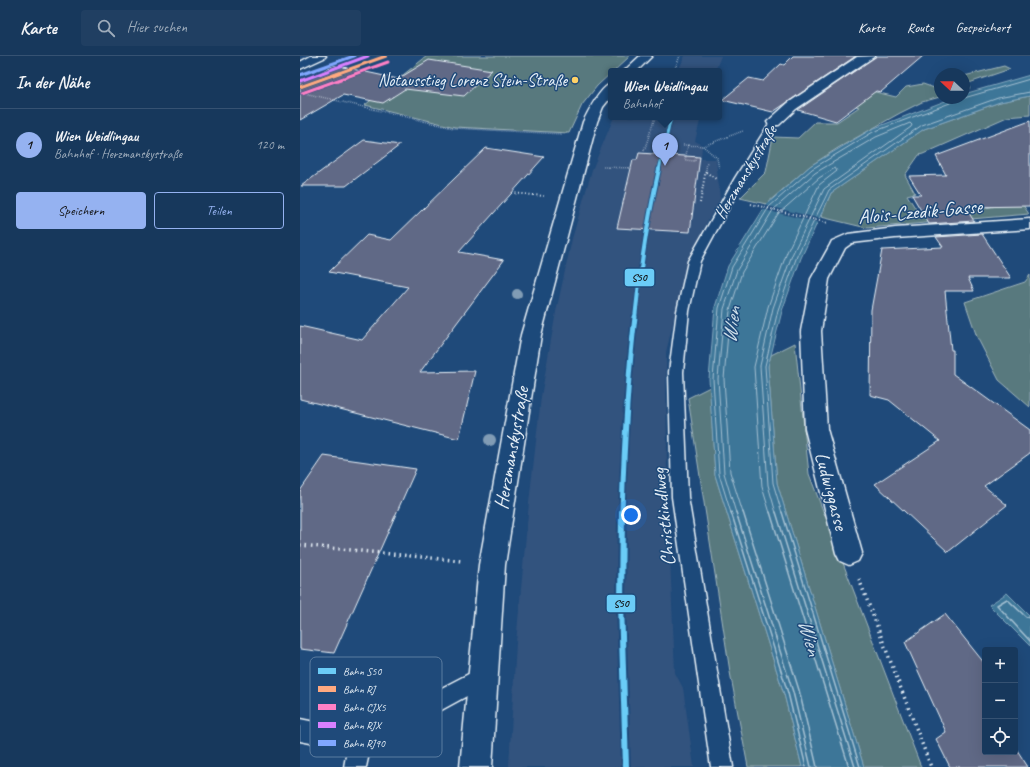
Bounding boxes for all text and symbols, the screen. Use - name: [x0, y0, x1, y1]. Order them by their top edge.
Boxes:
- search box: [81, 10, 361, 46]
- text: Karte: [20, 16, 57, 40]
- icon: search: [95, 17, 117, 39]
- text: Hier suchen: [127, 18, 187, 37]
- text: Karte: [858, 19, 885, 36]
- text: Route: [907, 19, 933, 36]
- text: Gespeichert: [955, 19, 1010, 36]
- popup: [608, 68, 722, 120]
- north arrow: [934, 68, 970, 104]
- place label: Notausstieg Lorenz Stein-Straße: [378, 70, 568, 91]
- text: In der Nähe: [16, 72, 89, 93]
- marker: Notausstieg Lorenz Stein-Straße: [570, 75, 580, 85]
- text: Wien Weidlingau: [623, 77, 707, 96]
- text: Bahnhof: [623, 96, 661, 112]
- street label: Herzmanskystraße: [709, 120, 782, 223]
- text: Wien Weidlingau: [54, 127, 138, 146]
- pin: 1: [652, 133, 678, 166]
- text: 1: [26, 137, 32, 153]
- text: 120 m: [256, 137, 284, 153]
- text: Bahnhof · Herzmanskystraße: [54, 146, 182, 162]
- button: Speichern: [16, 192, 146, 229]
- button: Teilen: [154, 192, 284, 229]
- street label: Alois-Czedik-Gasse: [857, 194, 985, 229]
- line badge: S50: [624, 268, 655, 287]
- text: S50: [631, 270, 648, 284]
- water label: Wien: [716, 304, 747, 345]
- street label: Herzmanskystraße: [488, 383, 535, 511]
- street label: Ludwiggasse: [809, 449, 854, 534]
- street label: Christkindlweg: [646, 466, 681, 567]
- your location: [621, 505, 641, 525]
- line badge: S50: [606, 594, 636, 613]
- text: S50: [613, 596, 630, 610]
- water label: Wien: [793, 616, 828, 659]
- map controls: [982, 647, 1018, 755]
- button: +: [982, 647, 1018, 683]
- legend: [310, 657, 442, 757]
- text: Bahn S50: [343, 664, 383, 678]
- text: Bahn RJ: [343, 682, 378, 696]
- button: −: [982, 683, 1018, 719]
- text: Bahn CJX5: [343, 700, 387, 714]
- text: Bahn RJX: [343, 718, 383, 732]
- button: locate: [982, 719, 1018, 755]
- text: Bahn RJ90: [343, 736, 386, 750]

